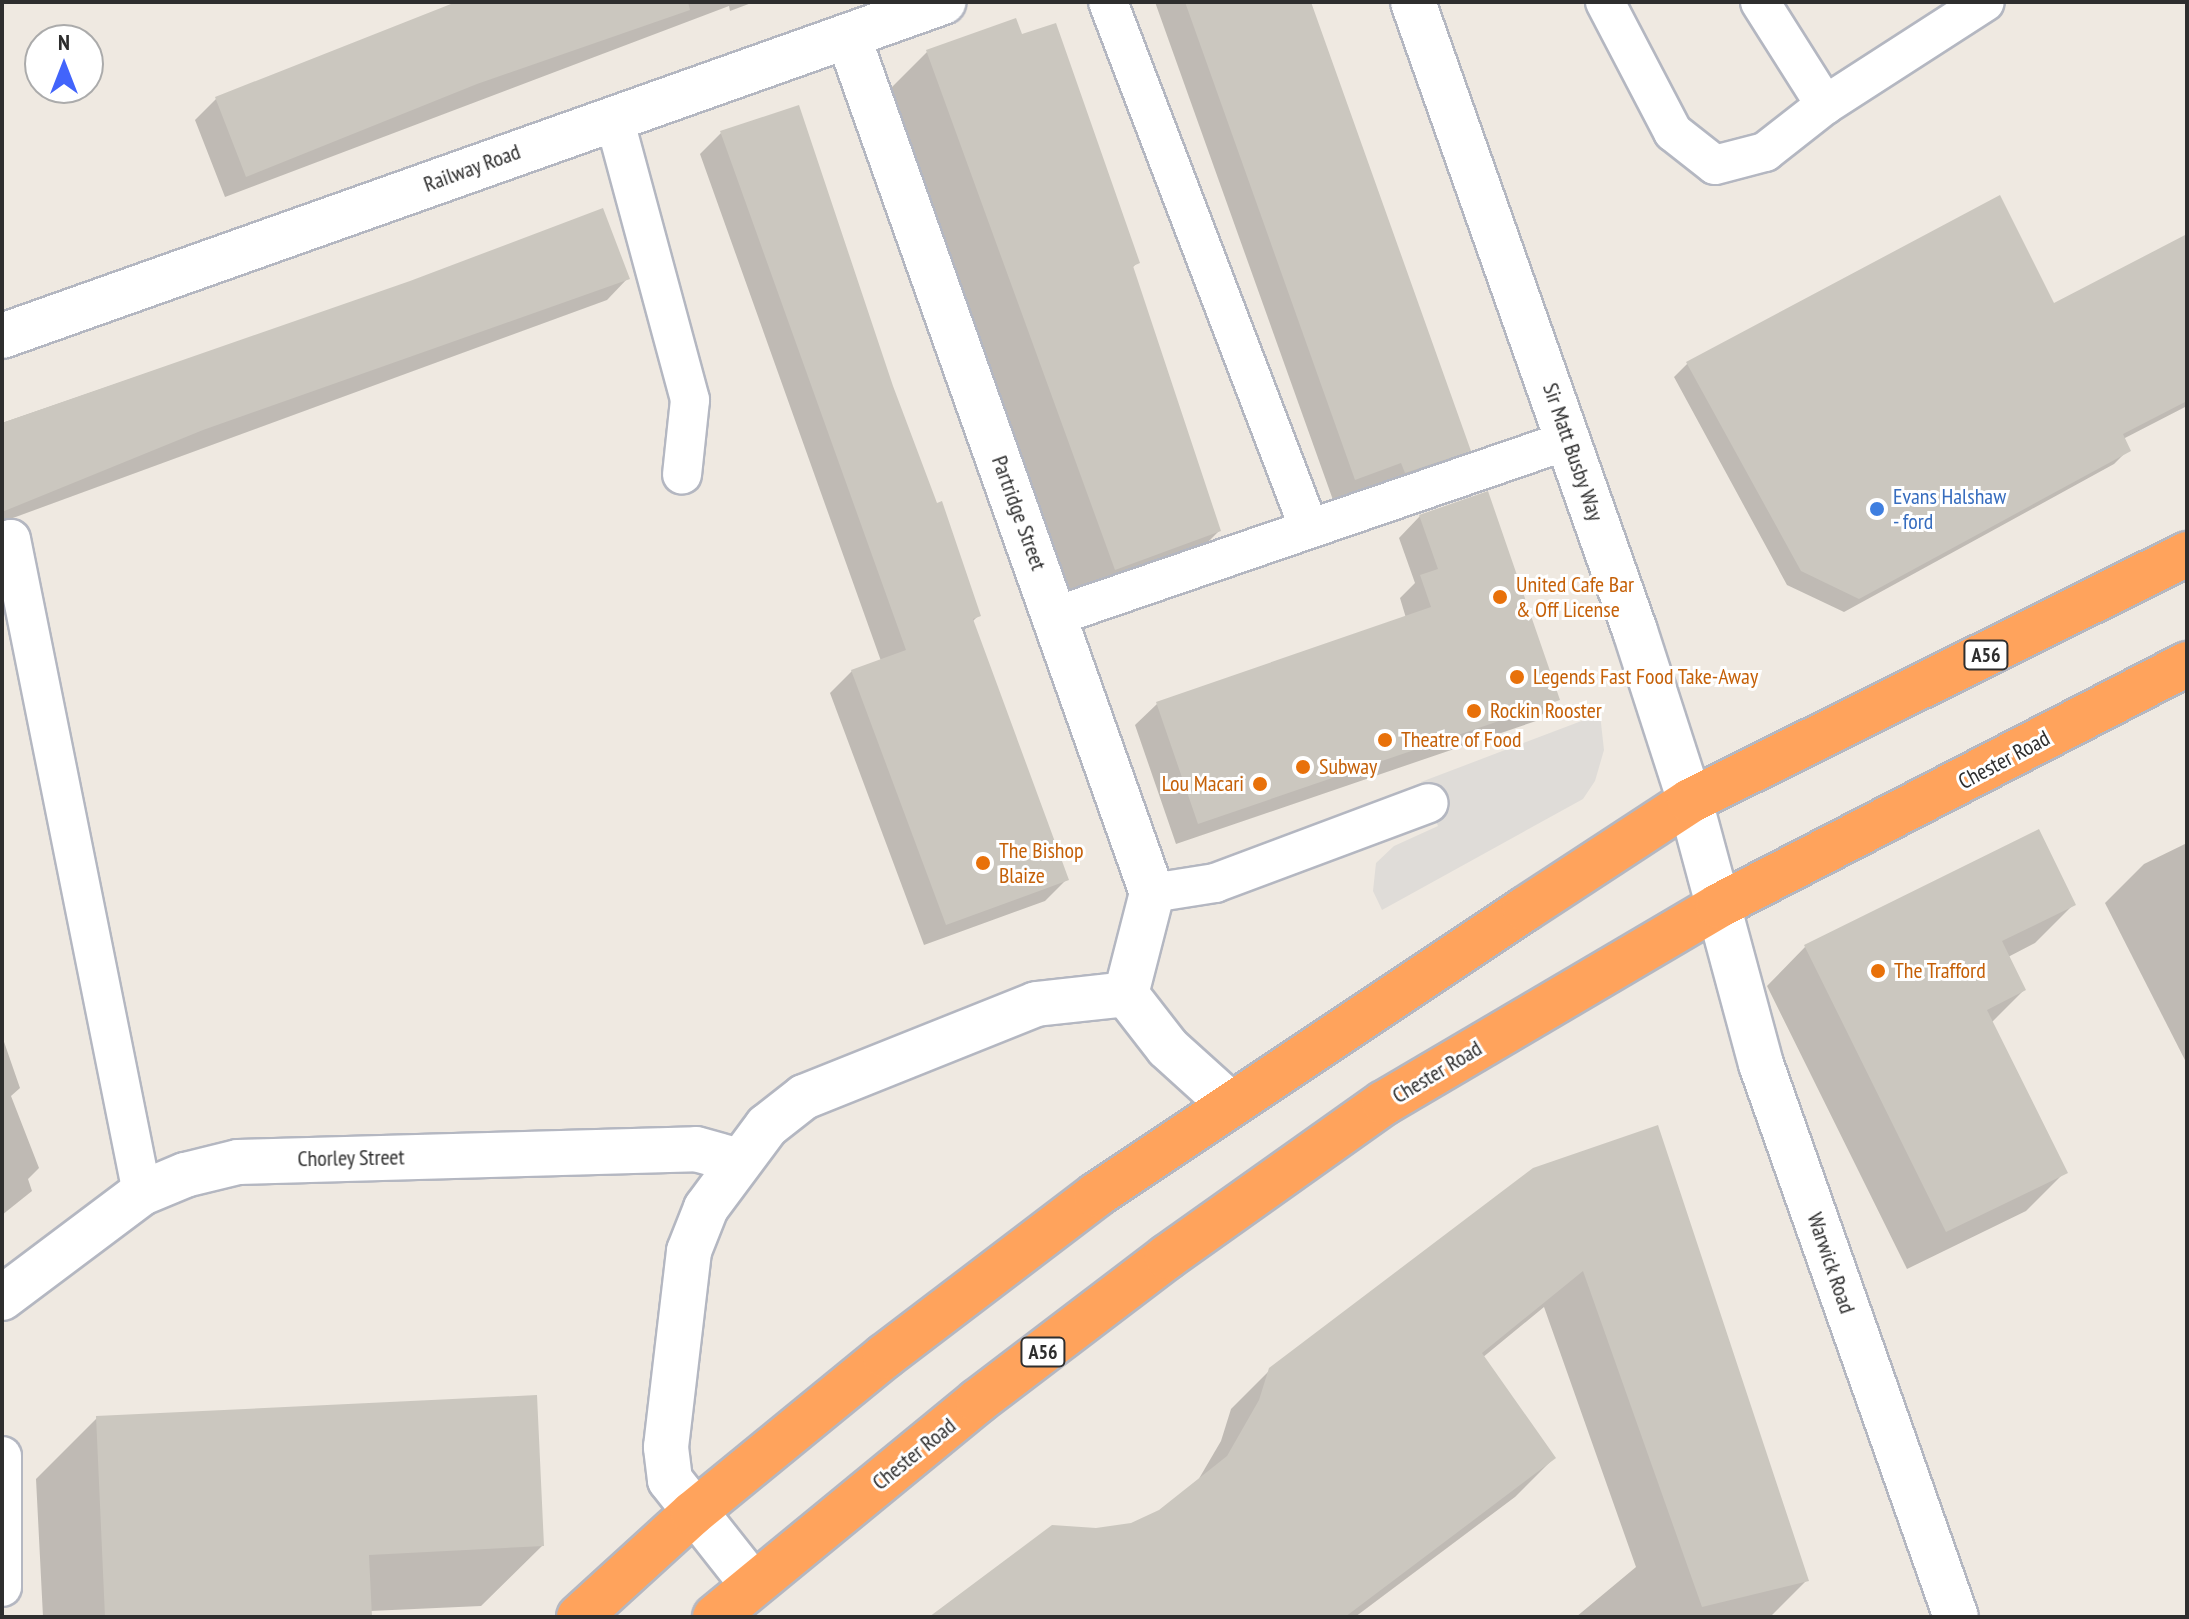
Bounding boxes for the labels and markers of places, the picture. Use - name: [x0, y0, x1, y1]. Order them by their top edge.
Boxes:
- place label: Evans Halshaw - ford: [1893, 483, 2006, 534]
- marker: Evans Halshaw - ford: [1868, 500, 1886, 518]
- place label: United Cafe Bar & Off License: [1516, 571, 1634, 622]
- marker: United Cafe Bar & Off License: [1491, 588, 1509, 606]
- place label: Legends Fast Food Take-Away: [1533, 664, 1759, 690]
- marker: Legends Fast Food Take-Away: [1508, 668, 1526, 686]
- place label: Rockin Rooster: [1490, 698, 1602, 724]
- marker: Rockin Rooster: [1465, 702, 1483, 720]
- place label: Theatre of Food: [1401, 727, 1521, 753]
- marker: Theatre of Food: [1376, 731, 1394, 749]
- place label: Subway: [1319, 754, 1377, 780]
- marker: Subway: [1294, 758, 1312, 776]
- place label: Lou Macari: [1162, 771, 1244, 797]
- marker: Lou Macari: [1251, 775, 1269, 793]
- place label: The Bishop Blaize: [999, 837, 1084, 888]
- marker: The Bishop Blaize: [974, 854, 992, 872]
- place label: The Trafford: [1894, 958, 1986, 984]
- marker: The Trafford: [1869, 962, 1887, 980]

